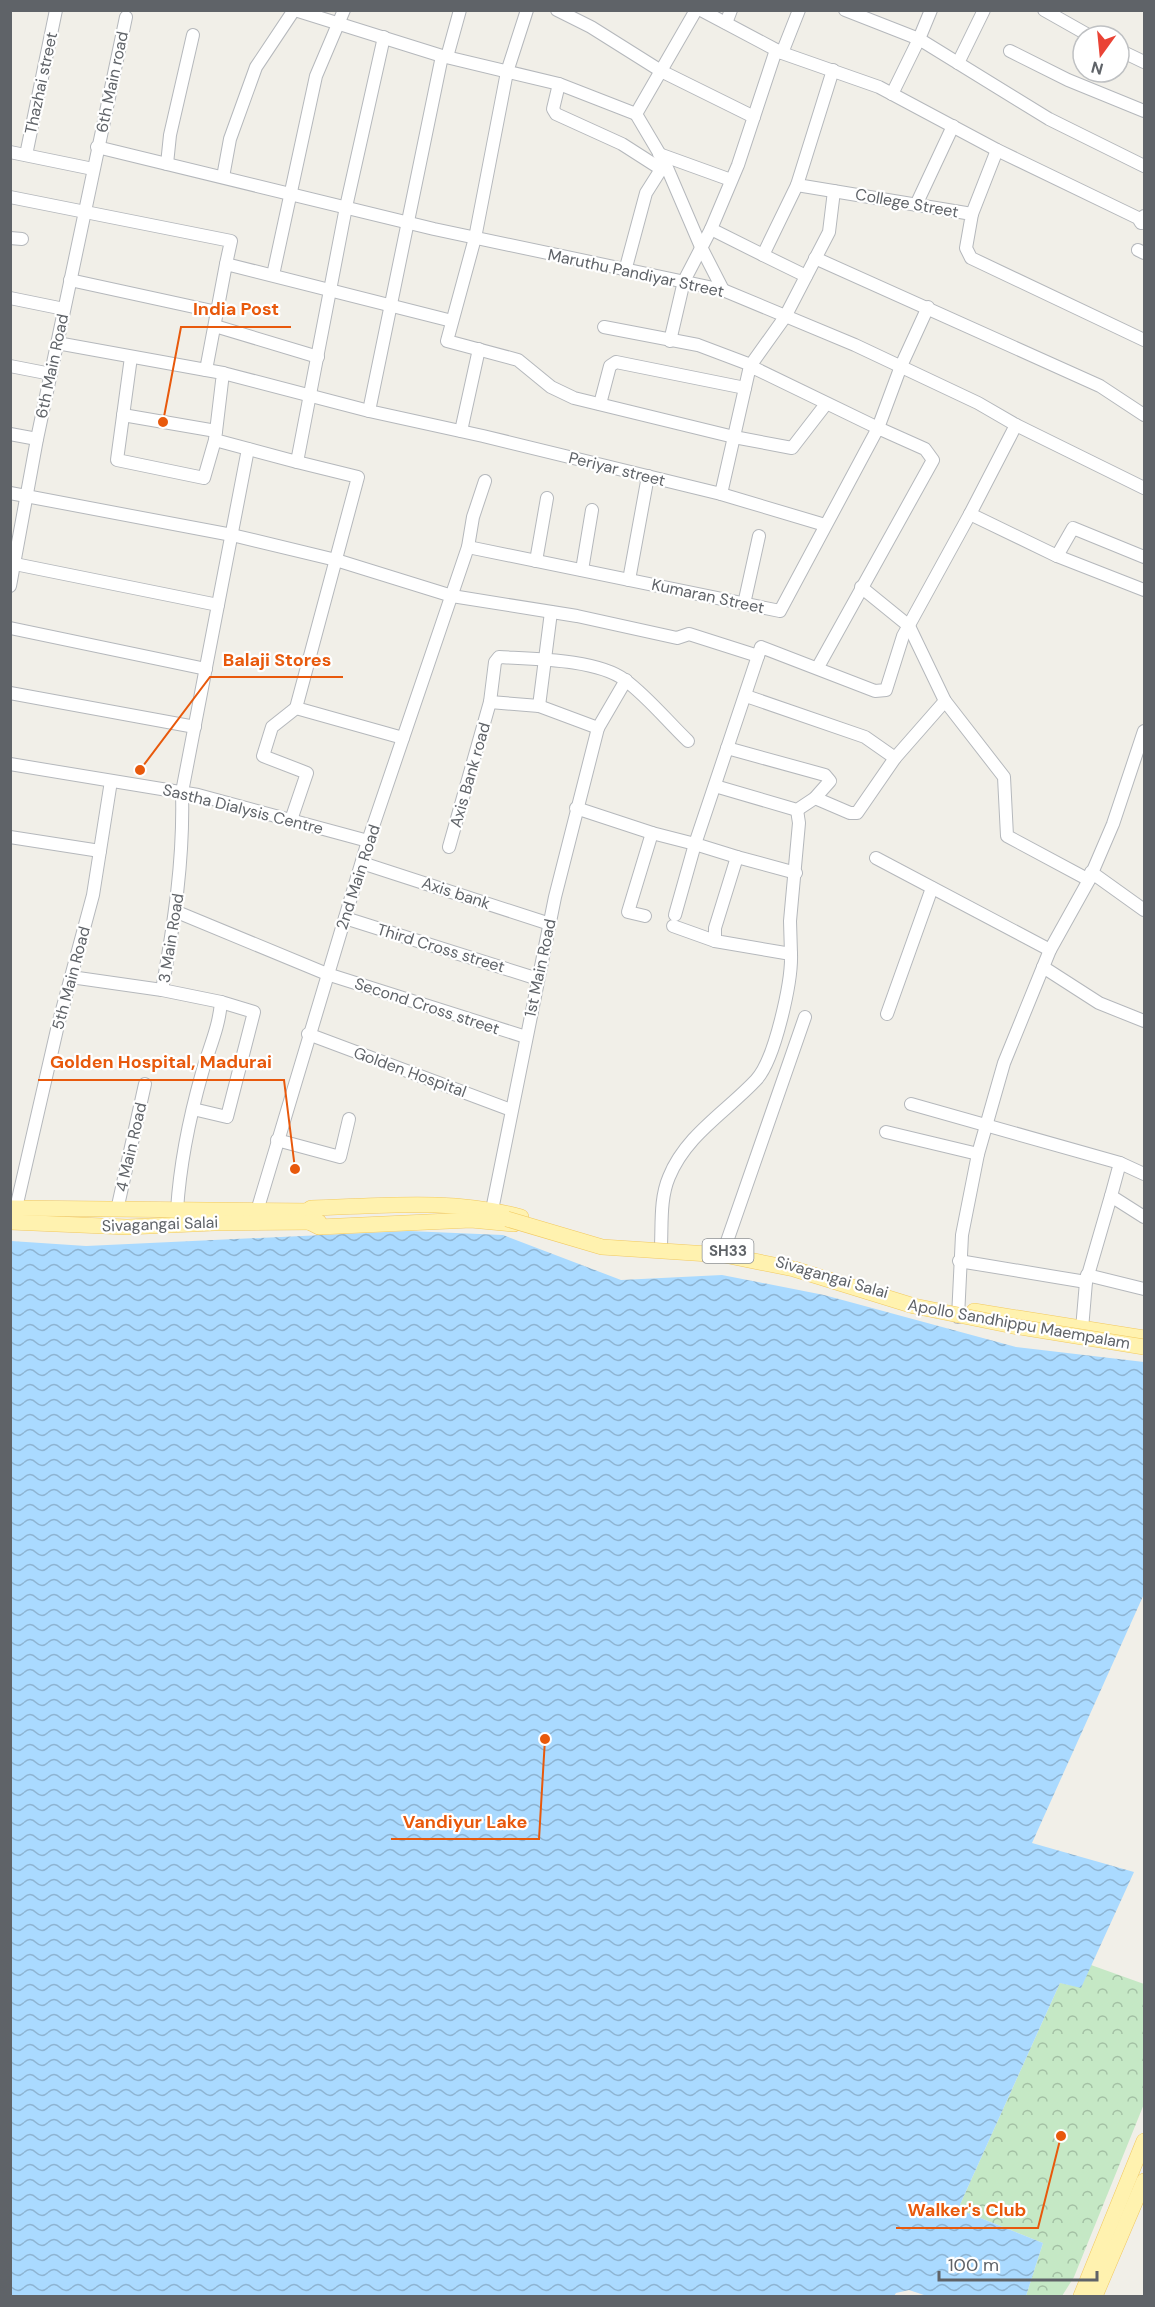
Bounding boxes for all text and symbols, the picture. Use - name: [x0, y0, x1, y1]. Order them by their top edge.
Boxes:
- north arrow: [1071, 24, 1131, 84]
- street label: 6th Main road: [91, 29, 133, 135]
- street label: Thazhai street: [20, 30, 62, 136]
- text: N: [1089, 56, 1106, 80]
- street label: College Street: [854, 184, 960, 222]
- street label: Maruthu Pandiyar Street: [546, 244, 726, 302]
- callout: India Post: [181, 291, 291, 327]
- text: India Post: [193, 297, 279, 321]
- street label: 6th Main Road: [31, 312, 73, 420]
- street label: Periyar street: [567, 447, 667, 491]
- street label: Kumaran Street: [650, 574, 766, 618]
- callout: Balaji Stores: [210, 641, 343, 677]
- text: Balaji Stores: [223, 648, 331, 672]
- street label: Axis Bank road: [445, 720, 495, 830]
- street label: Sastha Dialysis Centre: [161, 779, 325, 839]
- street label: 2nd Main Road: [331, 822, 385, 932]
- street label: Axis bank: [419, 872, 493, 914]
- street label: 3 Main Road: [154, 892, 188, 984]
- street label: 1st Main Road: [519, 917, 561, 1019]
- street label: Third Cross street: [375, 919, 507, 977]
- street label: 5th Main Road: [47, 924, 95, 1032]
- street label: Second Cross street: [352, 973, 502, 1039]
- street label: Golden Hospital: [351, 1042, 469, 1102]
- callout: Golden Hospital, Madurai: [38, 1044, 284, 1080]
- text: Golden Hospital, Madurai: [50, 1050, 272, 1074]
- street label: 4 Main Road: [111, 1100, 151, 1194]
- street label: Sivagangai Salai: [101, 1211, 219, 1237]
- road number: SH33: [702, 1239, 754, 1263]
- street label: Sivagangai Salai: [773, 1251, 891, 1303]
- street label: Apollo Sandhippu Maempalam: [906, 1294, 1132, 1354]
- callout: Vandiyur Lake: [391, 1803, 539, 1839]
- text: Vandiyur Lake: [403, 1810, 527, 1834]
- callout: Walker's Club: [896, 2192, 1038, 2228]
- text: Walker's Club: [908, 2198, 1026, 2222]
- scale bar: [939, 2244, 1096, 2282]
- text: 100 m: [948, 2253, 999, 2277]

